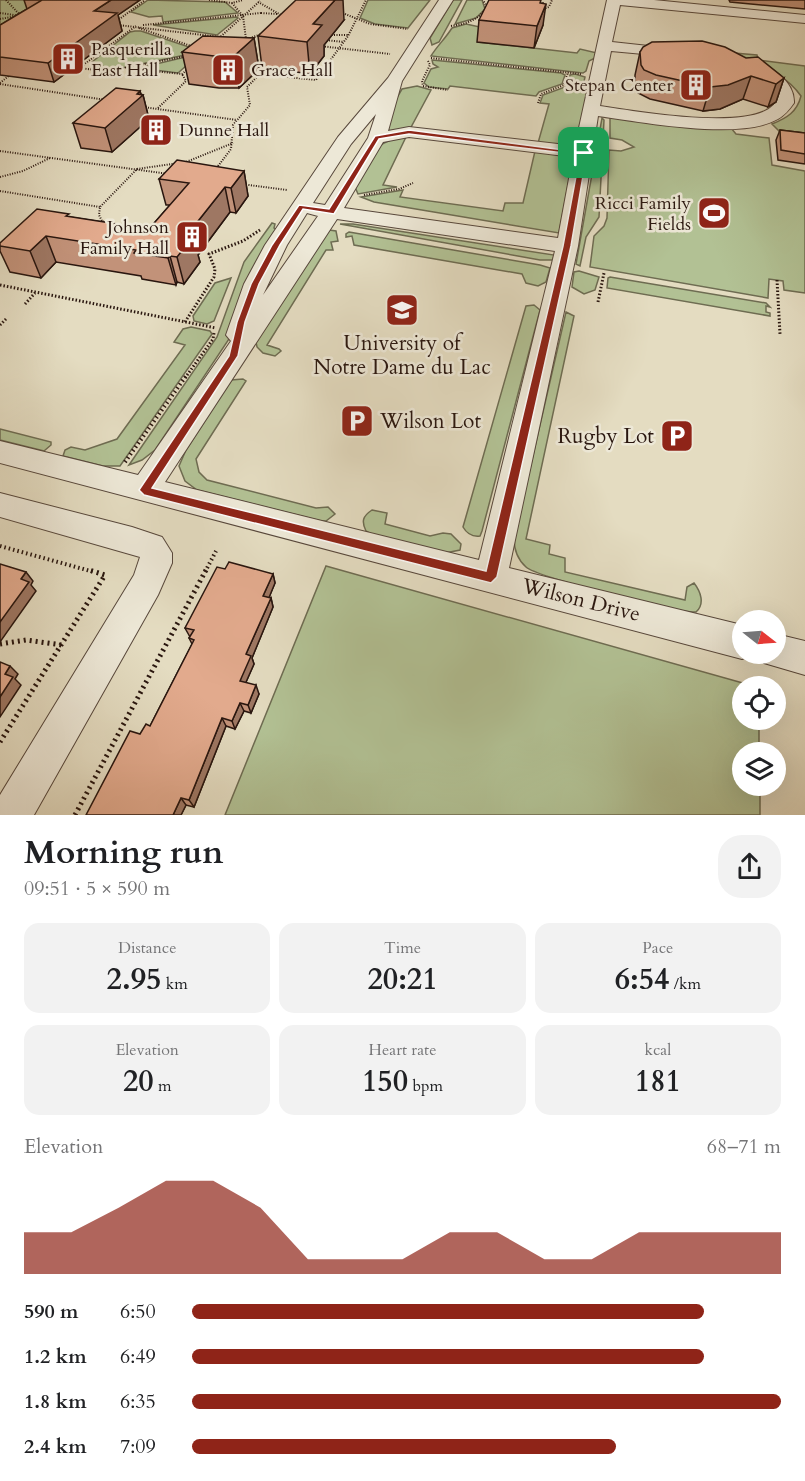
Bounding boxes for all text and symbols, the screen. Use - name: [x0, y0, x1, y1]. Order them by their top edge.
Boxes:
- place label: Pasquerilla East Hall: [91, 37, 172, 83]
- building icon: Pasquerilla East Hall: [50, 41, 86, 77]
- building icon: Grace Hall: [210, 52, 246, 88]
- place label: Grace Hall: [251, 58, 333, 83]
- building icon: Stepan Center: [678, 67, 714, 103]
- place label: Stepan Center: [565, 73, 673, 98]
- building icon: Dunne Hall: [138, 112, 174, 148]
- place label: Dunne Hall: [179, 118, 269, 143]
- pin: [558, 127, 609, 178]
- icon: arrive: [567, 136, 600, 169]
- place label: Ricci Family Fields: [595, 191, 691, 237]
- sports icon: Ricci Family Fields: [696, 195, 732, 231]
- place label: Johnson Family Hall: [80, 215, 170, 261]
- building icon: Johnson Family Hall: [174, 219, 210, 255]
- school or university icon: University of Notre Dame du Lac: [384, 292, 420, 328]
- place label: University of Notre Dame du Lac: [313, 329, 491, 382]
- parking icon: Wilson Lot: [339, 403, 375, 439]
- place label: Wilson Lot: [379, 407, 481, 436]
- parking icon: Rugby Lot: [659, 418, 695, 454]
- place label: Rugby Lot: [557, 422, 654, 451]
- street label: Wilson Drive: [518, 571, 643, 629]
- north arrow: [732, 610, 786, 664]
- map controls: [732, 610, 786, 796]
- button: locate: [732, 676, 786, 730]
- button: layers: [732, 742, 786, 796]
- text: Morning run: [24, 830, 224, 875]
- button: share: [718, 835, 781, 898]
- text: 09:51 · 5 × 590 m: [24, 875, 170, 902]
- text: Distance: [118, 937, 176, 959]
- text: Time: [384, 937, 421, 959]
- text: Pace: [642, 937, 673, 959]
- text: 2.95: [107, 959, 161, 1000]
- text: 20:21: [367, 959, 438, 1000]
- text: 6:54: [615, 959, 669, 1000]
- text: km: [161, 973, 188, 995]
- text: /km: [669, 973, 701, 995]
- text: Elevation: [115, 1039, 179, 1061]
- text: Heart rate: [369, 1039, 436, 1061]
- text: kcal: [644, 1039, 671, 1061]
- text: 20: [123, 1061, 154, 1102]
- text: 150: [362, 1061, 408, 1102]
- text: 181: [635, 1061, 681, 1102]
- text: m: [154, 1075, 171, 1097]
- text: bpm: [408, 1075, 443, 1097]
- text: Elevation: [24, 1133, 103, 1160]
- text: 68–71 m: [707, 1133, 781, 1160]
- text: 590 m: [24, 1298, 79, 1325]
- text: 6:50: [120, 1298, 156, 1325]
- text: 1.2 km: [24, 1343, 87, 1370]
- text: 6:49: [120, 1343, 156, 1370]
- text: 1.8 km: [24, 1388, 87, 1415]
- text: 6:35: [120, 1388, 156, 1415]
- text: 2.4 km: [24, 1433, 87, 1460]
- text: 7:09: [120, 1433, 156, 1460]

